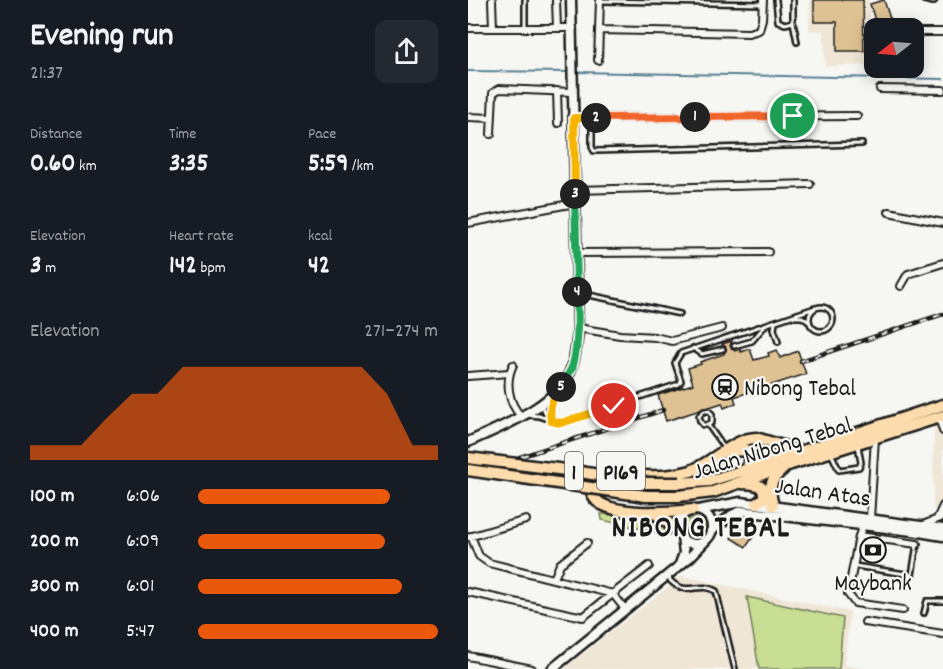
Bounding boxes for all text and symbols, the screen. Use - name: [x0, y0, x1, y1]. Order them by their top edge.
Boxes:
- text: Evening run: [30, 14, 174, 61]
- north arrow: [864, 18, 924, 78]
- map controls: [864, 18, 924, 78]
- button: share: [375, 20, 438, 83]
- text: 21:37: [30, 60, 63, 88]
- pin: [767, 90, 818, 141]
- icon: arrive: [776, 99, 809, 132]
- pin: 1: [680, 102, 710, 132]
- pin: 2: [581, 103, 611, 133]
- text: 1: [693, 105, 697, 128]
- text: 2: [593, 106, 600, 129]
- text: Distance: [30, 123, 82, 146]
- text: Time: [169, 123, 196, 146]
- text: Pace: [308, 123, 336, 146]
- text: 0.60: [30, 146, 75, 183]
- text: 3:35: [169, 146, 208, 183]
- text: 5:59: [308, 146, 348, 183]
- text: km: [75, 155, 97, 178]
- text: /km: [348, 155, 374, 178]
- pin: 3: [560, 179, 590, 209]
- text: 3: [571, 182, 579, 205]
- text: Elevation: [30, 225, 86, 248]
- text: Heart rate: [169, 225, 234, 248]
- text: kcal: [308, 225, 332, 248]
- text: 3: [30, 248, 42, 285]
- text: 142: [169, 248, 197, 285]
- text: 42: [308, 248, 330, 285]
- text: m: [42, 257, 56, 280]
- text: bpm: [197, 257, 226, 280]
- pin: 4: [562, 277, 592, 307]
- text: 4: [574, 280, 580, 303]
- text: Elevation: [30, 318, 100, 346]
- text: 271–274 m: [364, 318, 438, 346]
- pin: 5: [546, 372, 576, 402]
- station icon: Nibong Tebal: [710, 372, 740, 402]
- place label: Nibong Tebal: [744, 373, 856, 407]
- text: 5: [557, 375, 565, 398]
- pin: [588, 380, 639, 431]
- icon: check: [597, 389, 630, 422]
- street label: Jalan Nibong Tebal: [689, 409, 857, 490]
- road number: 1: [565, 452, 583, 490]
- road number: P169: [597, 452, 645, 490]
- street label: Jalan Atas: [772, 470, 873, 518]
- text: 100 m: [30, 483, 75, 511]
- text: 6:06: [126, 483, 160, 511]
- district label: NIBONG TEBAL: [612, 509, 790, 552]
- text: 200 m: [30, 528, 79, 556]
- text: 6:09: [126, 528, 159, 556]
- bank icon: Maybank: [858, 535, 888, 565]
- place label: Maybank: [834, 568, 912, 602]
- text: 300 m: [30, 573, 79, 601]
- text: 6:01: [126, 573, 154, 601]
- text: 400 m: [30, 618, 78, 646]
- text: 5:47: [126, 618, 155, 646]

